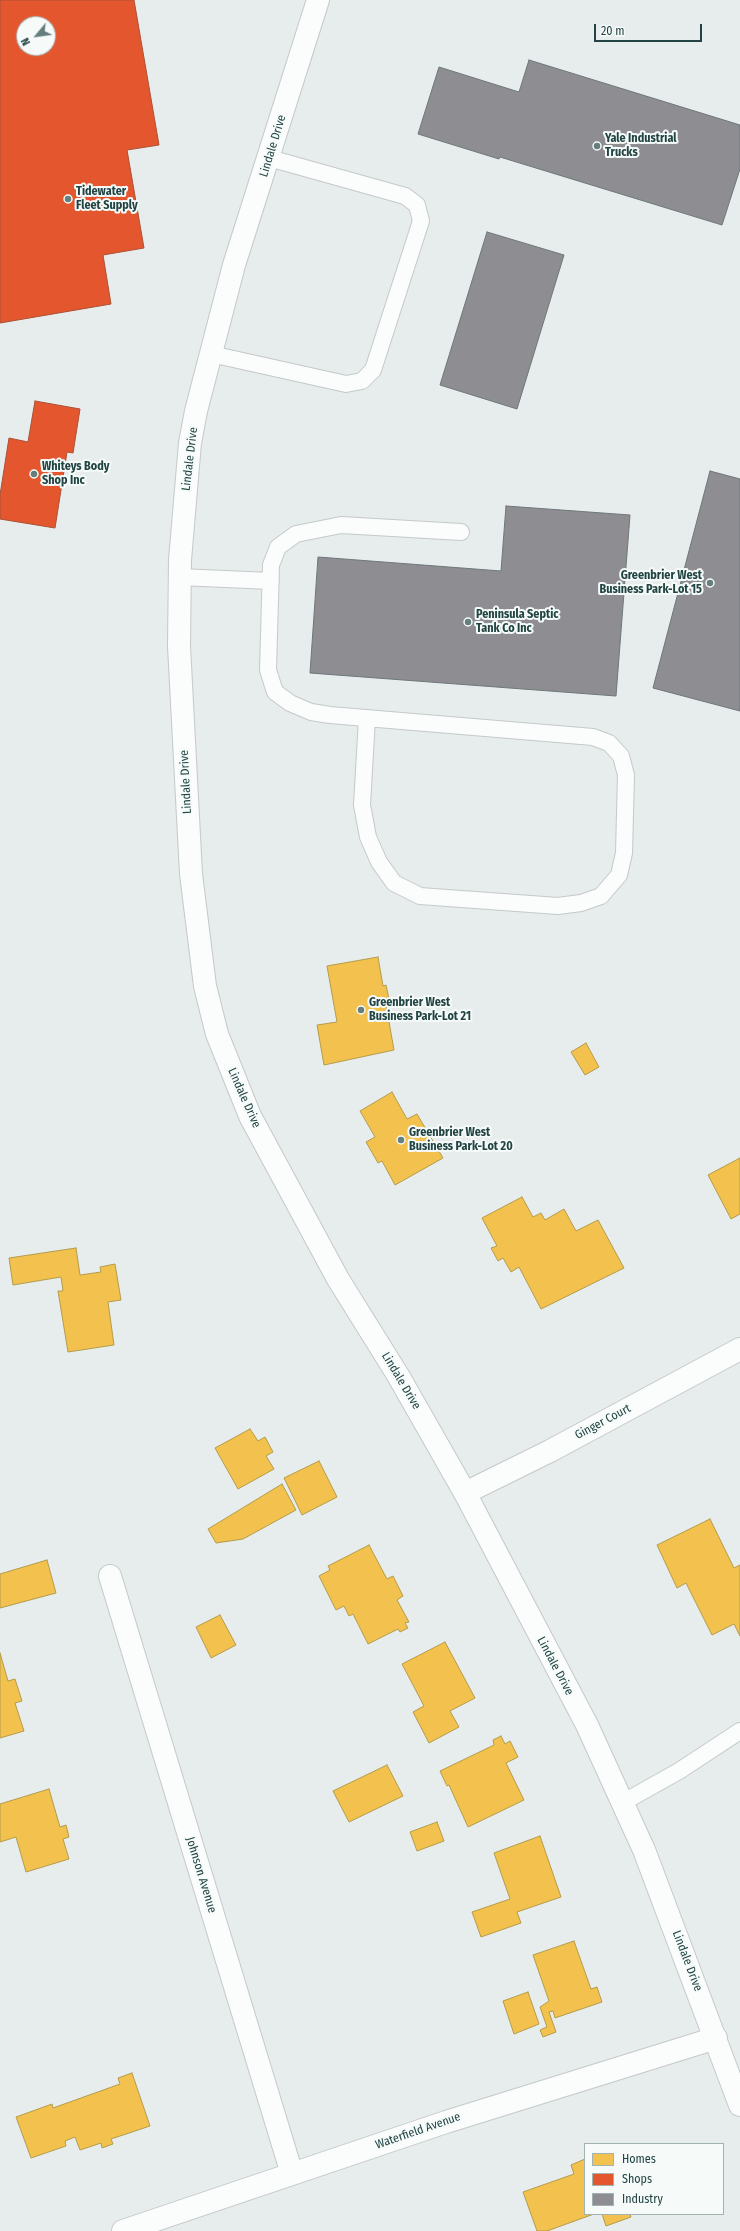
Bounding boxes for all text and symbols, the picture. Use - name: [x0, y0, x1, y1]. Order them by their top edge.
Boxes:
- north arrow: [16, 16, 56, 56]
- scale bar: [596, 16, 704, 42]
- text: 20 m: [601, 24, 625, 38]
- text: N: [19, 36, 33, 48]
- street label: Lindale Drive: [257, 113, 289, 179]
- place label: Yale Industrial Trucks: [605, 132, 676, 160]
- marker: Yale Industrial Trucks: [592, 141, 602, 151]
- place label: Tidewater Fleet Supply: [76, 185, 138, 213]
- marker: Tidewater Fleet Supply: [63, 194, 73, 204]
- street label: Lindale Drive: [179, 426, 201, 492]
- place label: Whiteys Body Shop Inc: [42, 460, 109, 488]
- marker: Whiteys Body Shop Inc: [29, 469, 39, 479]
- place label: Greenbrier West Business Park-Lot 15: [599, 569, 702, 597]
- marker: Greenbrier West Business Park-Lot 15: [705, 578, 715, 588]
- place label: Peninsula Septic Tank Co Inc: [476, 608, 558, 636]
- marker: Peninsula Septic Tank Co Inc: [463, 617, 473, 627]
- street label: Lindale Drive: [177, 750, 195, 814]
- place label: Greenbrier West Business Park-Lot 21: [369, 996, 471, 1024]
- marker: Greenbrier West Business Park-Lot 21: [356, 1005, 366, 1015]
- street label: Lindale Drive: [224, 1066, 264, 1130]
- place label: Greenbrier West Business Park-Lot 20: [409, 1126, 513, 1154]
- marker: Greenbrier West Business Park-Lot 20: [396, 1135, 406, 1145]
- street label: Lindale Drive: [378, 1350, 424, 1412]
- street label: Ginger Court: [573, 1401, 633, 1443]
- street label: Lindale Drive: [534, 1634, 576, 1698]
- street label: Johnson Avenue: [183, 1835, 219, 1915]
- street label: Lindale Drive: [669, 1928, 705, 1994]
- street label: Waterfield Avenue: [374, 2110, 462, 2152]
- legend: [584, 2143, 724, 2215]
- text: Homes: [622, 2152, 656, 2166]
- text: Shops: [622, 2172, 652, 2186]
- text: Industry: [622, 2192, 663, 2206]

